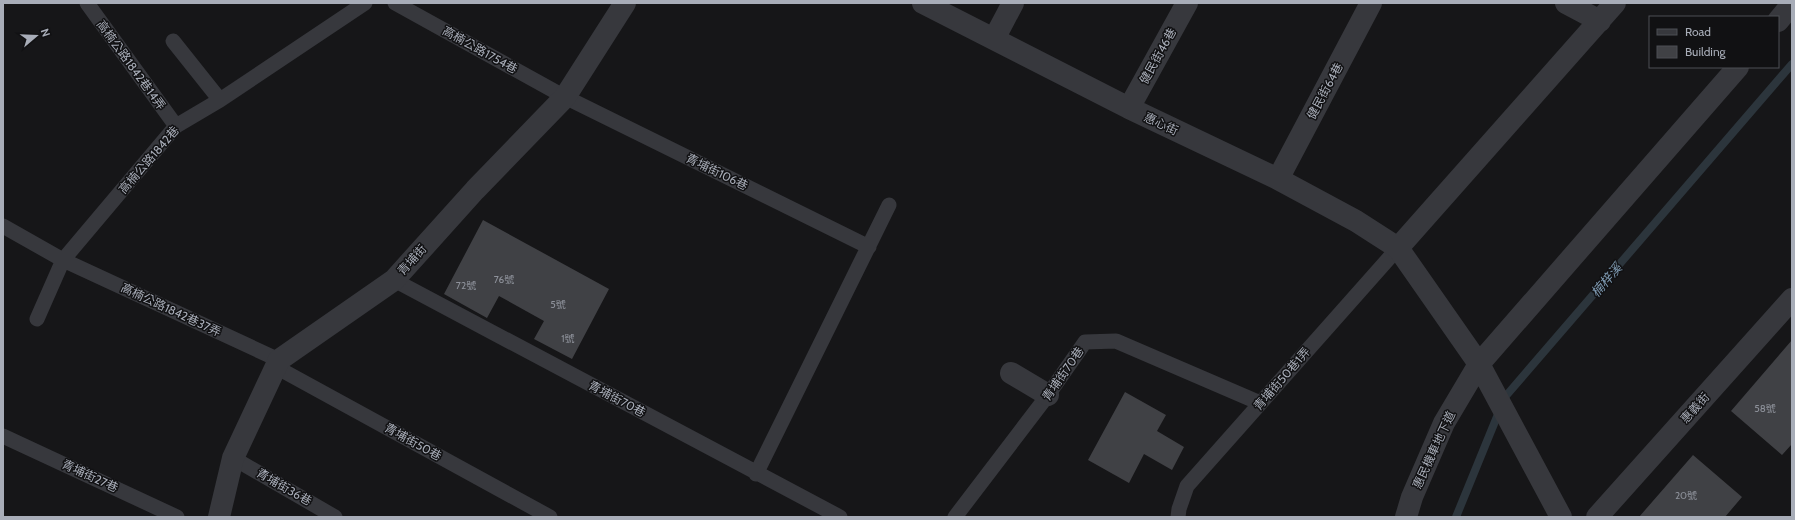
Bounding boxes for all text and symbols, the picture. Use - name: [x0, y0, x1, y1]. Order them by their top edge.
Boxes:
- north arrow: [16, 16, 56, 56]
- legend: [1649, 16, 1779, 68]
- street label: 高楠公路1842巷14弄: [94, 17, 169, 113]
- street label: 高楠公路1754巷: [440, 23, 520, 76]
- text: Road: [1685, 24, 1711, 39]
- street label: 健民街46巷: [1136, 25, 1179, 86]
- text: N: [38, 27, 53, 39]
- text: Building: [1685, 44, 1727, 59]
- street label: 健民街64巷: [1303, 60, 1346, 122]
- street label: 惠心街: [1142, 109, 1181, 138]
- street label: 高楠公路1842巷: [115, 123, 182, 196]
- street label: 青埔街106巷: [684, 150, 751, 193]
- street label: 青埔街: [394, 241, 429, 278]
- water label: 楠梓溪: [1587, 259, 1626, 300]
- house number: 76號: [494, 273, 514, 286]
- house number: 72號: [456, 279, 476, 292]
- street label: 高楠公路1842巷37弄: [119, 280, 224, 339]
- house number: 5號: [550, 298, 566, 311]
- house number: 1號: [561, 332, 575, 345]
- street label: 青埔街70巷: [1039, 344, 1087, 404]
- street label: 青埔街50巷1弄: [1250, 344, 1313, 413]
- street label: 青埔街70巷: [586, 377, 648, 420]
- street label: 惠義街: [1677, 389, 1712, 426]
- house number: 58號: [1754, 402, 1776, 415]
- street label: 惠民機車地下道: [1409, 409, 1458, 491]
- street label: 青埔街50巷: [382, 420, 444, 463]
- street label: 青埔街27巷: [60, 456, 121, 495]
- street label: 青埔街36巷: [254, 465, 315, 508]
- house number: 20號: [1675, 489, 1697, 502]

